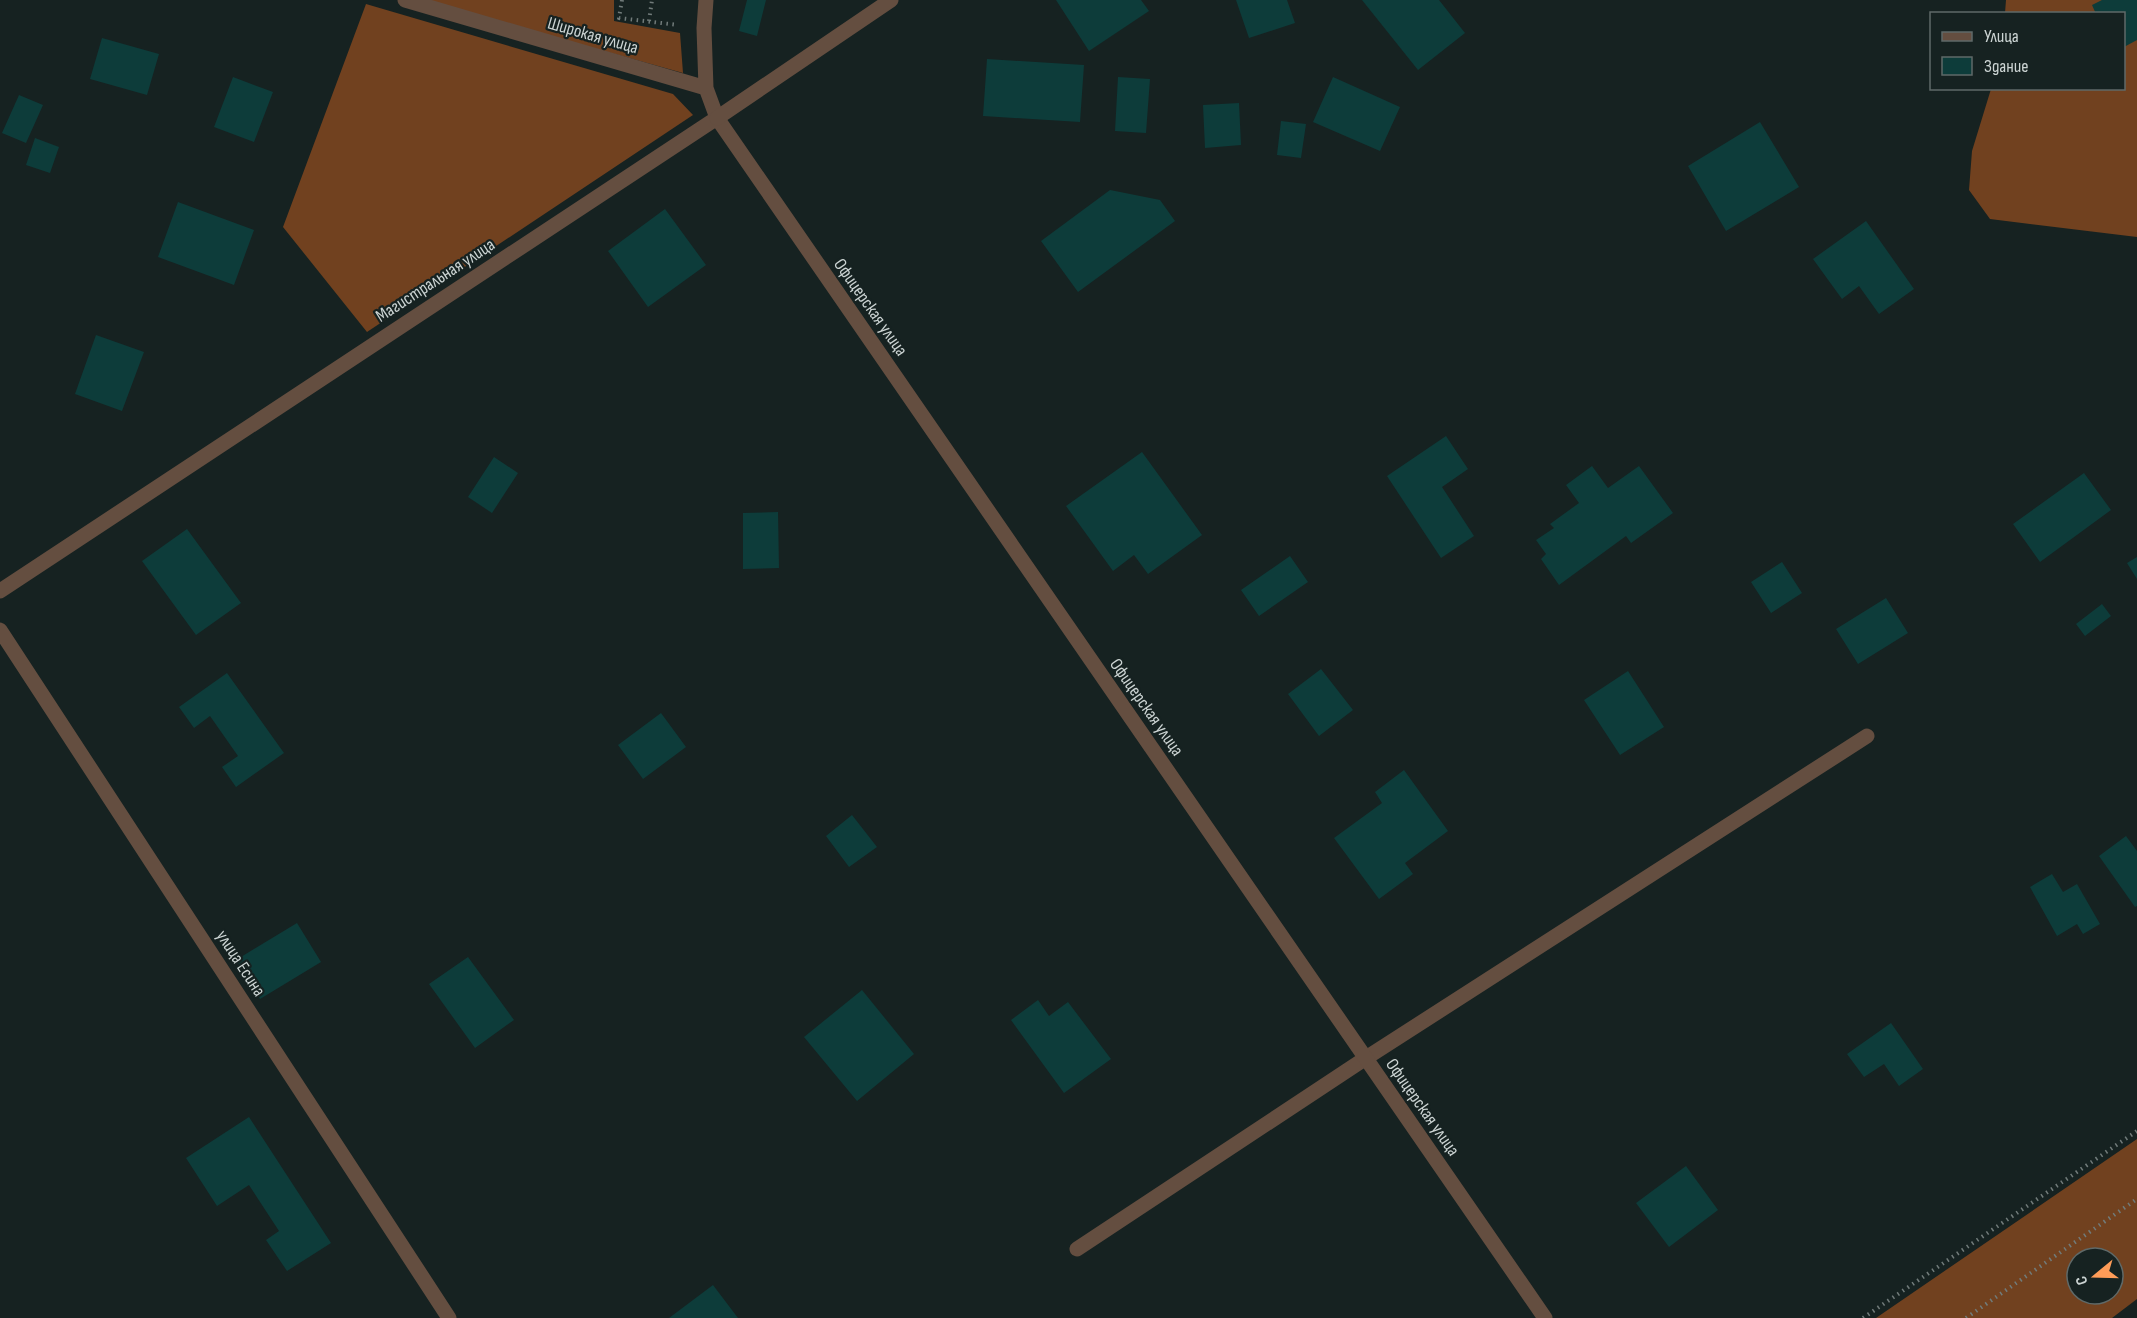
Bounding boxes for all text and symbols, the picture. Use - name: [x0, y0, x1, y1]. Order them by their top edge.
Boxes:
- legend: [1930, 12, 2125, 90]
- street label: Широкая улица: [545, 13, 641, 58]
- text: Улица: [1984, 26, 2019, 47]
- text: Здание: [1984, 56, 2029, 77]
- street label: Магистральная улица: [372, 234, 499, 327]
- street label: Офицерская улица: [829, 254, 912, 360]
- street label: Офицерская улица: [1105, 654, 1188, 760]
- street label: улица Есина: [211, 926, 270, 1000]
- street label: Офицерская улица: [1381, 1054, 1464, 1160]
- north arrow: [2065, 1246, 2125, 1306]
- text: С: [2072, 1273, 2093, 1287]

